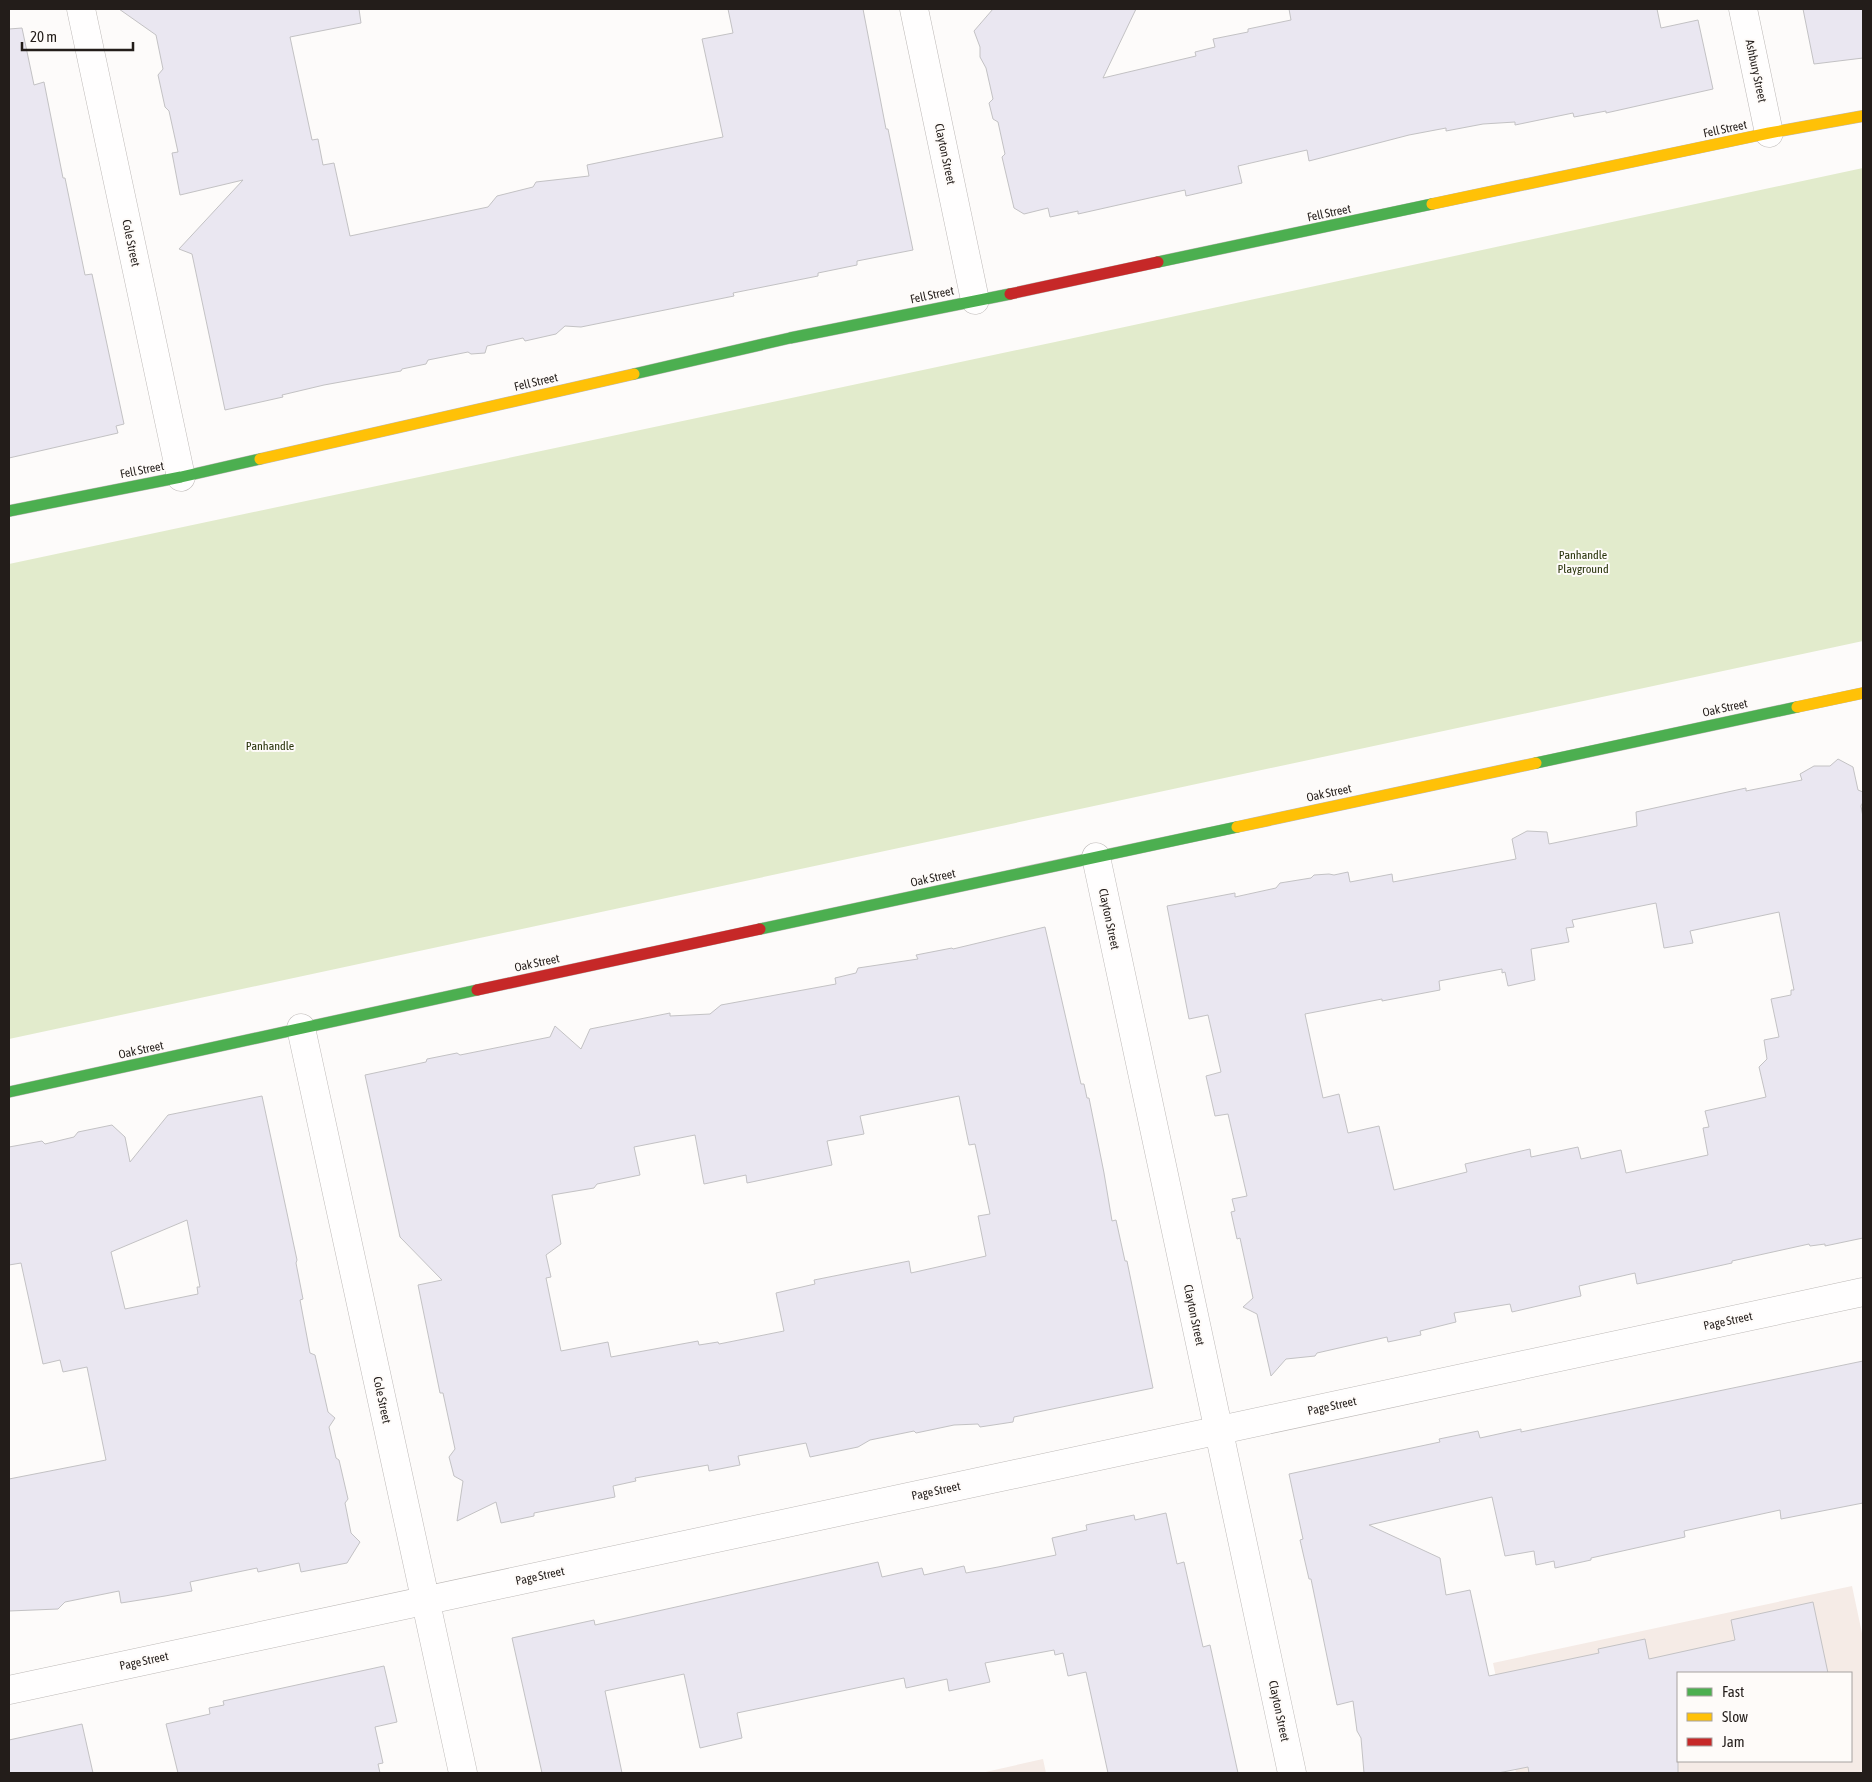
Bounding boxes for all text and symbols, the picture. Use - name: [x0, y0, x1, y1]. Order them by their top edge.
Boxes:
- scale bar: [22, 20, 134, 52]
- text: 20 m: [30, 28, 57, 45]
- street label: Ashbury Street: [1743, 38, 1770, 104]
- street label: Fell Street: [1702, 117, 1749, 140]
- street label: Clayton Street: [932, 122, 958, 186]
- street label: Fell Street: [1306, 201, 1353, 224]
- street label: Cole Street: [119, 218, 143, 268]
- street label: Fell Street: [909, 283, 956, 306]
- street label: Fell Street: [513, 370, 560, 394]
- street label: Fell Street: [119, 459, 166, 481]
- park label: Panhandle Playground: [1557, 548, 1609, 576]
- street label: Oak Street: [1701, 696, 1749, 720]
- park label: Panhandle: [246, 739, 294, 753]
- street label: Oak Street: [1305, 781, 1353, 805]
- street label: Oak Street: [909, 866, 957, 890]
- street label: Clayton Street: [1096, 887, 1122, 951]
- street label: Oak Street: [513, 951, 561, 975]
- street label: Oak Street: [117, 1038, 165, 1062]
- street label: Clayton Street: [1181, 1283, 1207, 1347]
- street label: Page Street: [1702, 1309, 1754, 1333]
- street label: Cole Street: [370, 1375, 394, 1425]
- street label: Page Street: [1306, 1394, 1358, 1418]
- street label: Page Street: [910, 1479, 962, 1503]
- street label: Page Street: [514, 1564, 566, 1588]
- street label: Page Street: [118, 1649, 170, 1673]
- legend: [1677, 1672, 1852, 1762]
- street label: Clayton Street: [1266, 1679, 1292, 1743]
- text: Fast: [1722, 1683, 1744, 1700]
- text: Slow: [1722, 1708, 1748, 1725]
- text: Jam: [1722, 1733, 1745, 1750]

